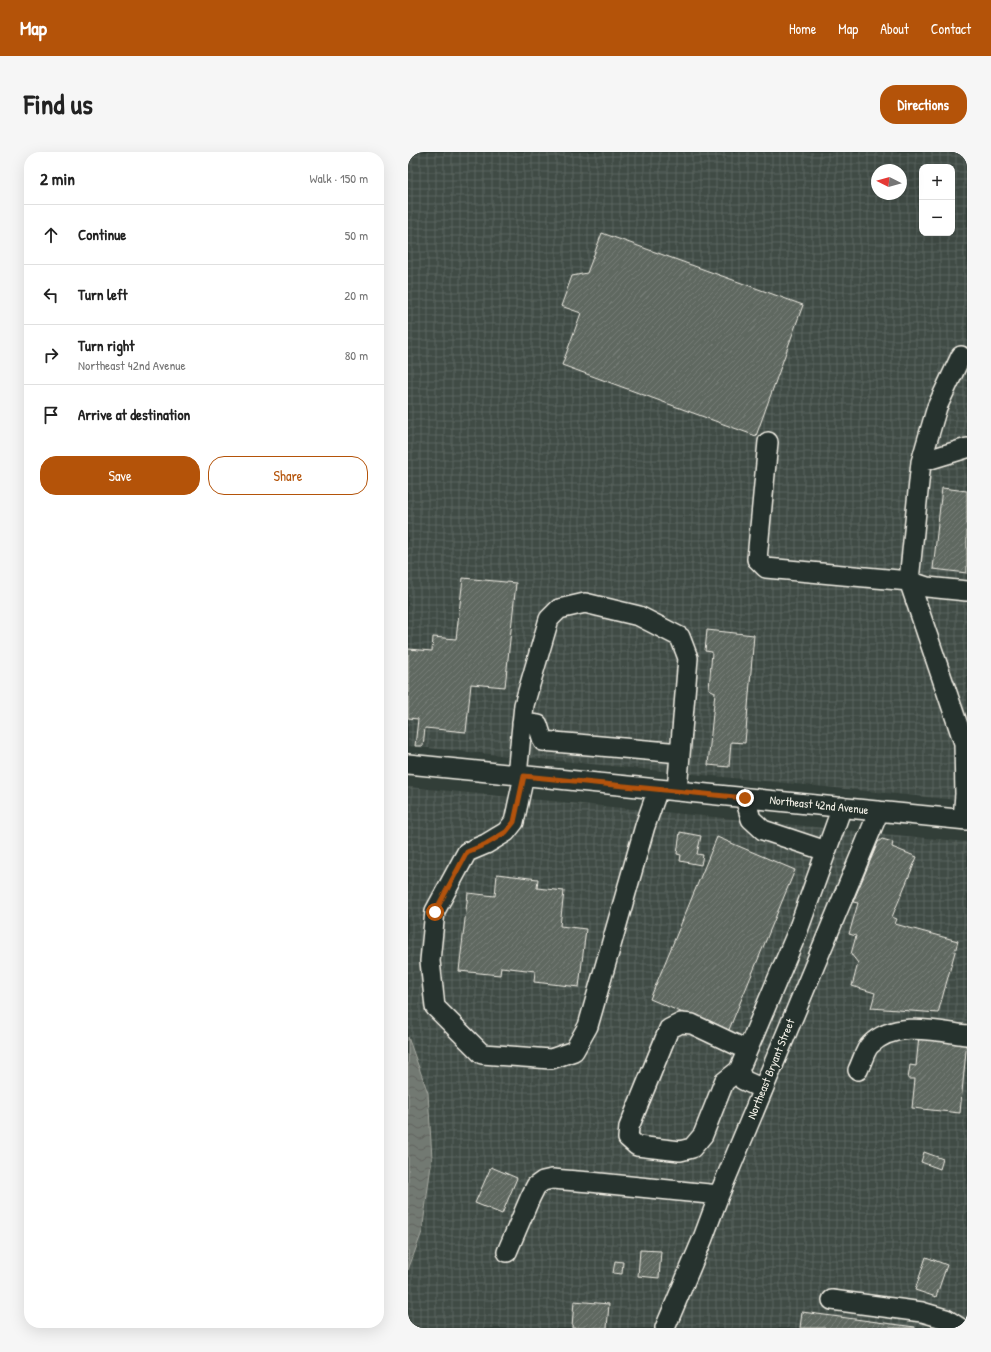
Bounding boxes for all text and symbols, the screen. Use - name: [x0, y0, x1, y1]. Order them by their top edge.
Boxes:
- text: Map: [20, 15, 47, 41]
- text: Home: [789, 19, 816, 38]
- text: Map: [838, 19, 858, 38]
- text: About: [880, 19, 909, 38]
- text: Contact: [931, 19, 971, 38]
- text: Find us: [24, 85, 93, 123]
- button: Directions: [880, 85, 967, 124]
- north arrow: [871, 164, 907, 200]
- map controls: [919, 164, 955, 236]
- button: +: [919, 164, 955, 200]
- text: 2 min: [40, 167, 75, 190]
- text: Walk · 150 m: [310, 169, 368, 187]
- button: −: [919, 200, 955, 236]
- icon: ahead: [40, 224, 62, 246]
- text: Continue: [78, 224, 126, 245]
- text: 50 m: [345, 226, 368, 244]
- icon: left: [40, 284, 62, 306]
- text: Turn left: [78, 284, 128, 305]
- text: 20 m: [344, 286, 368, 304]
- text: Turn right: [78, 335, 134, 356]
- icon: right: [40, 344, 62, 366]
- text: 80 m: [345, 346, 368, 364]
- text: Northeast 42nd Avenue: [78, 356, 186, 374]
- icon: arrive: [40, 404, 62, 426]
- text: Arrive at destination: [78, 404, 190, 425]
- button: Save: [40, 456, 200, 495]
- button: Share: [208, 456, 368, 495]
- route end: [736, 789, 754, 807]
- street label: Northeast 42nd Avenue: [769, 791, 870, 818]
- route start: [426, 903, 444, 921]
- street label: Northeast Bryant Street: [743, 1015, 799, 1121]

